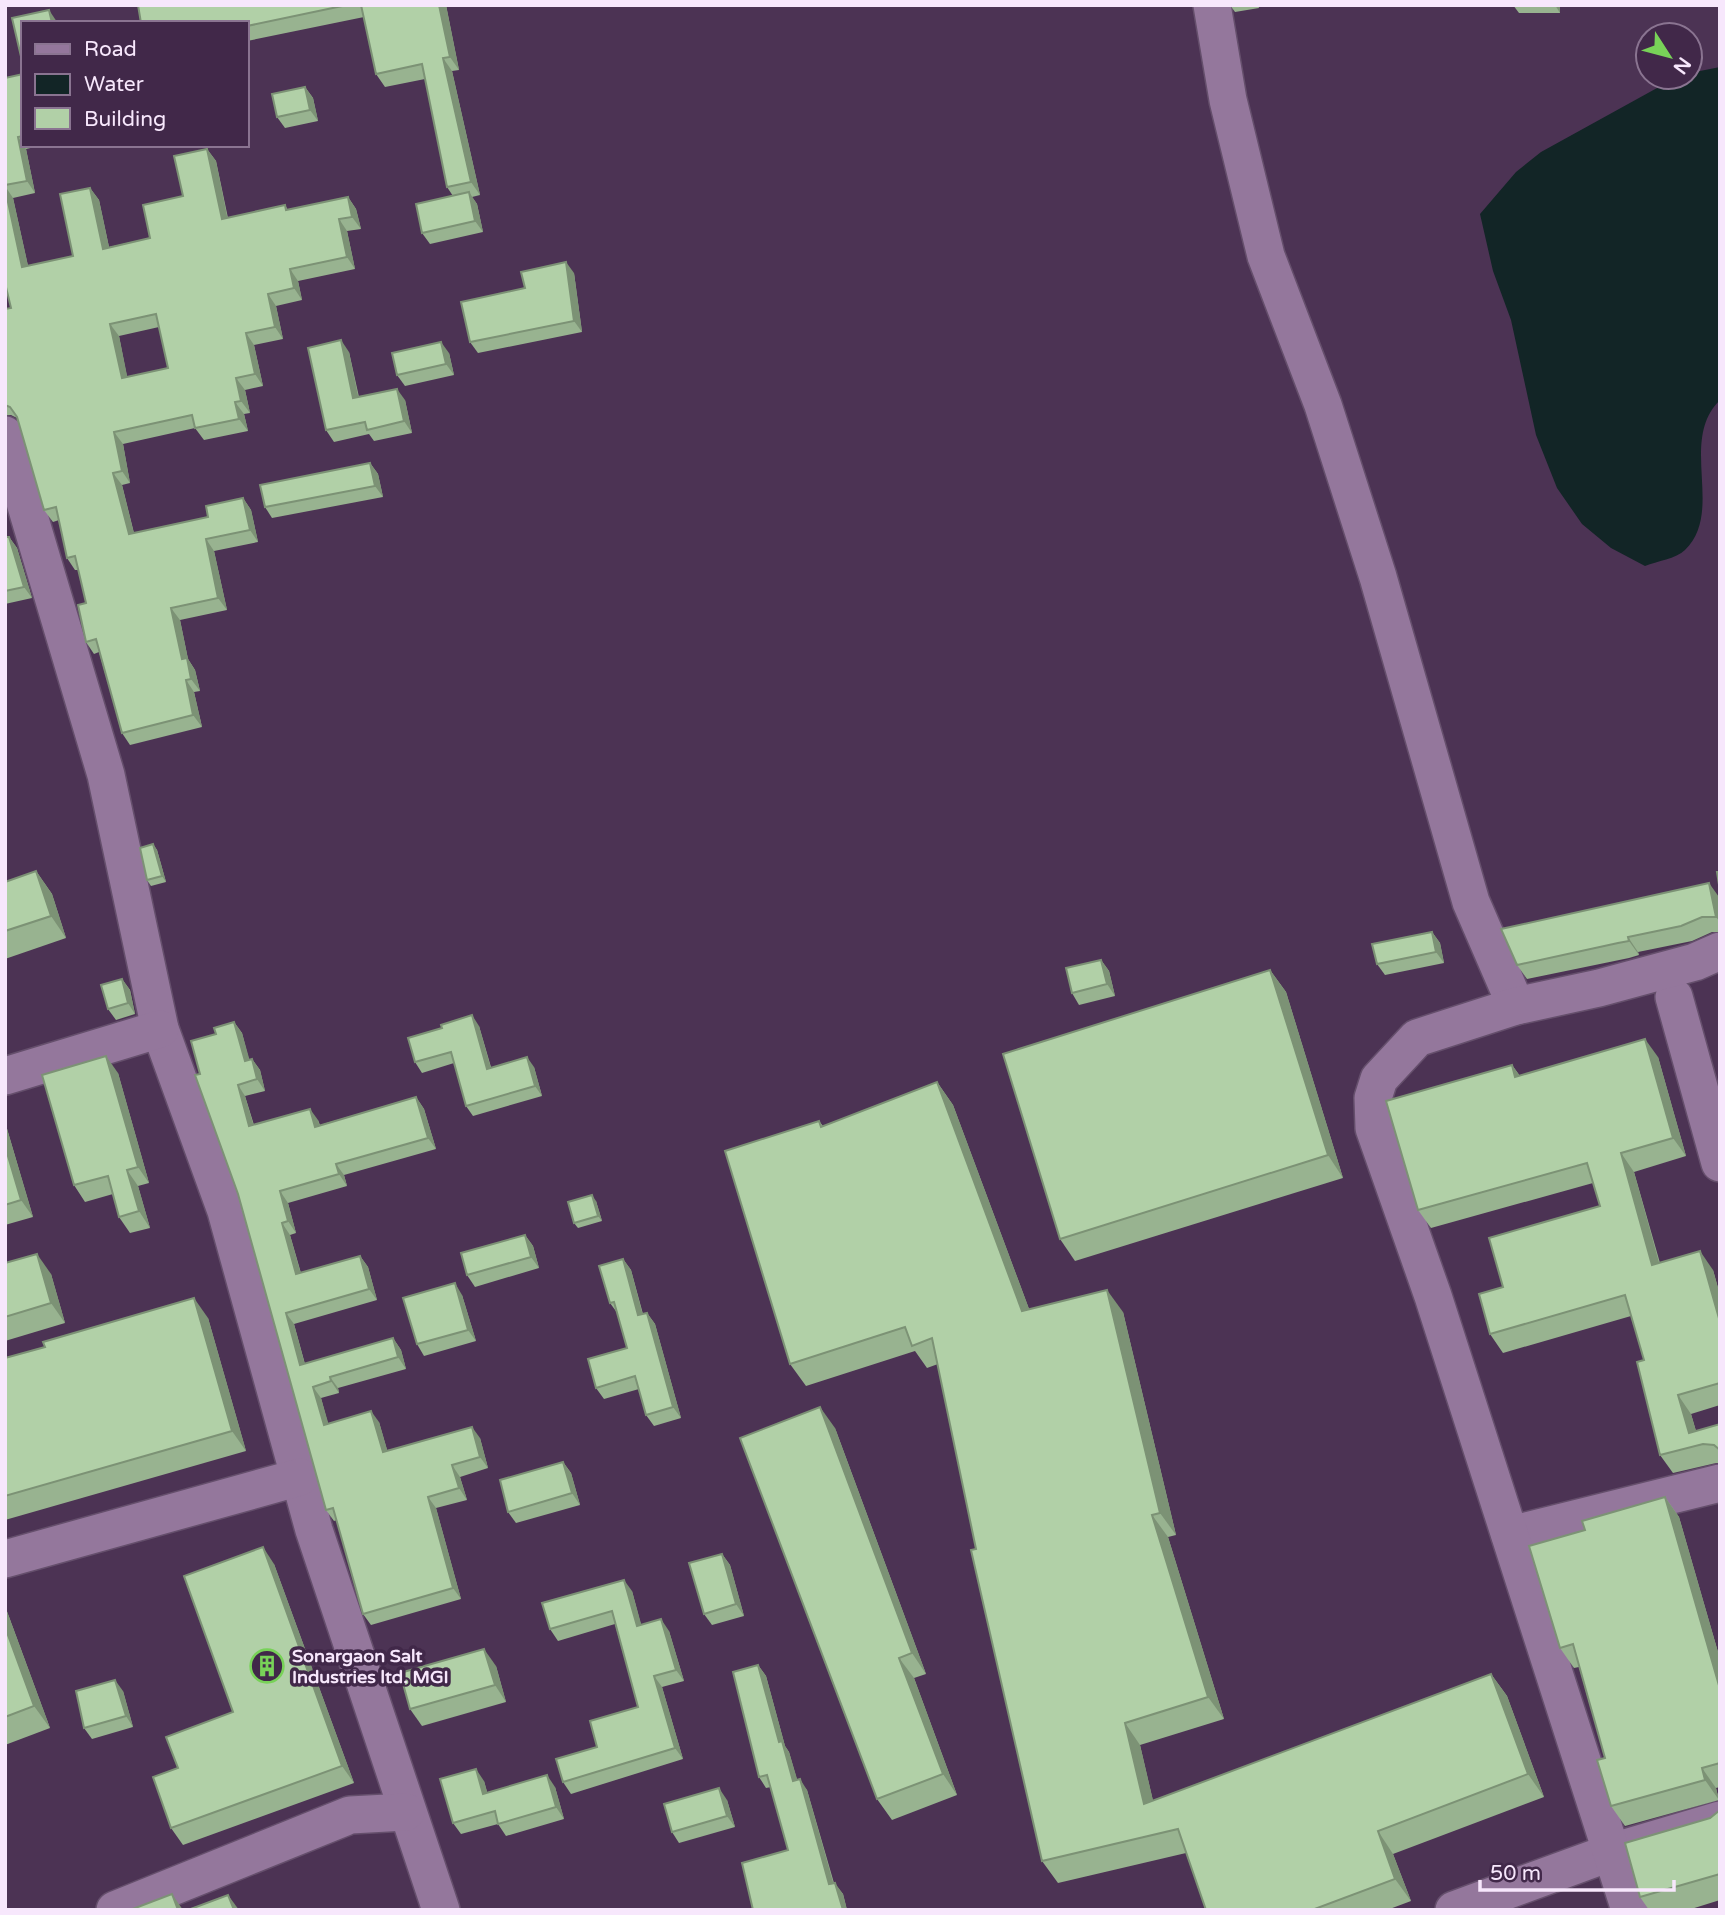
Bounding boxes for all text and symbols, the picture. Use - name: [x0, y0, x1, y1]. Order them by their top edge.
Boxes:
- legend: [21, 21, 248, 147]
- north arrow: [1634, 21, 1704, 91]
- text: Road: [84, 37, 137, 62]
- text: N: [1669, 53, 1695, 78]
- text: Water: [84, 72, 144, 97]
- text: Building: [84, 107, 166, 132]
- place label: Sonargaon Salt Industries ltd. MGI: [292, 1645, 449, 1688]
- building icon: Sonargaon Salt Industries ltd. MGI: [248, 1647, 286, 1685]
- scale bar: [1480, 1848, 1674, 1892]
- text: 50 m: [1490, 1861, 1541, 1886]

